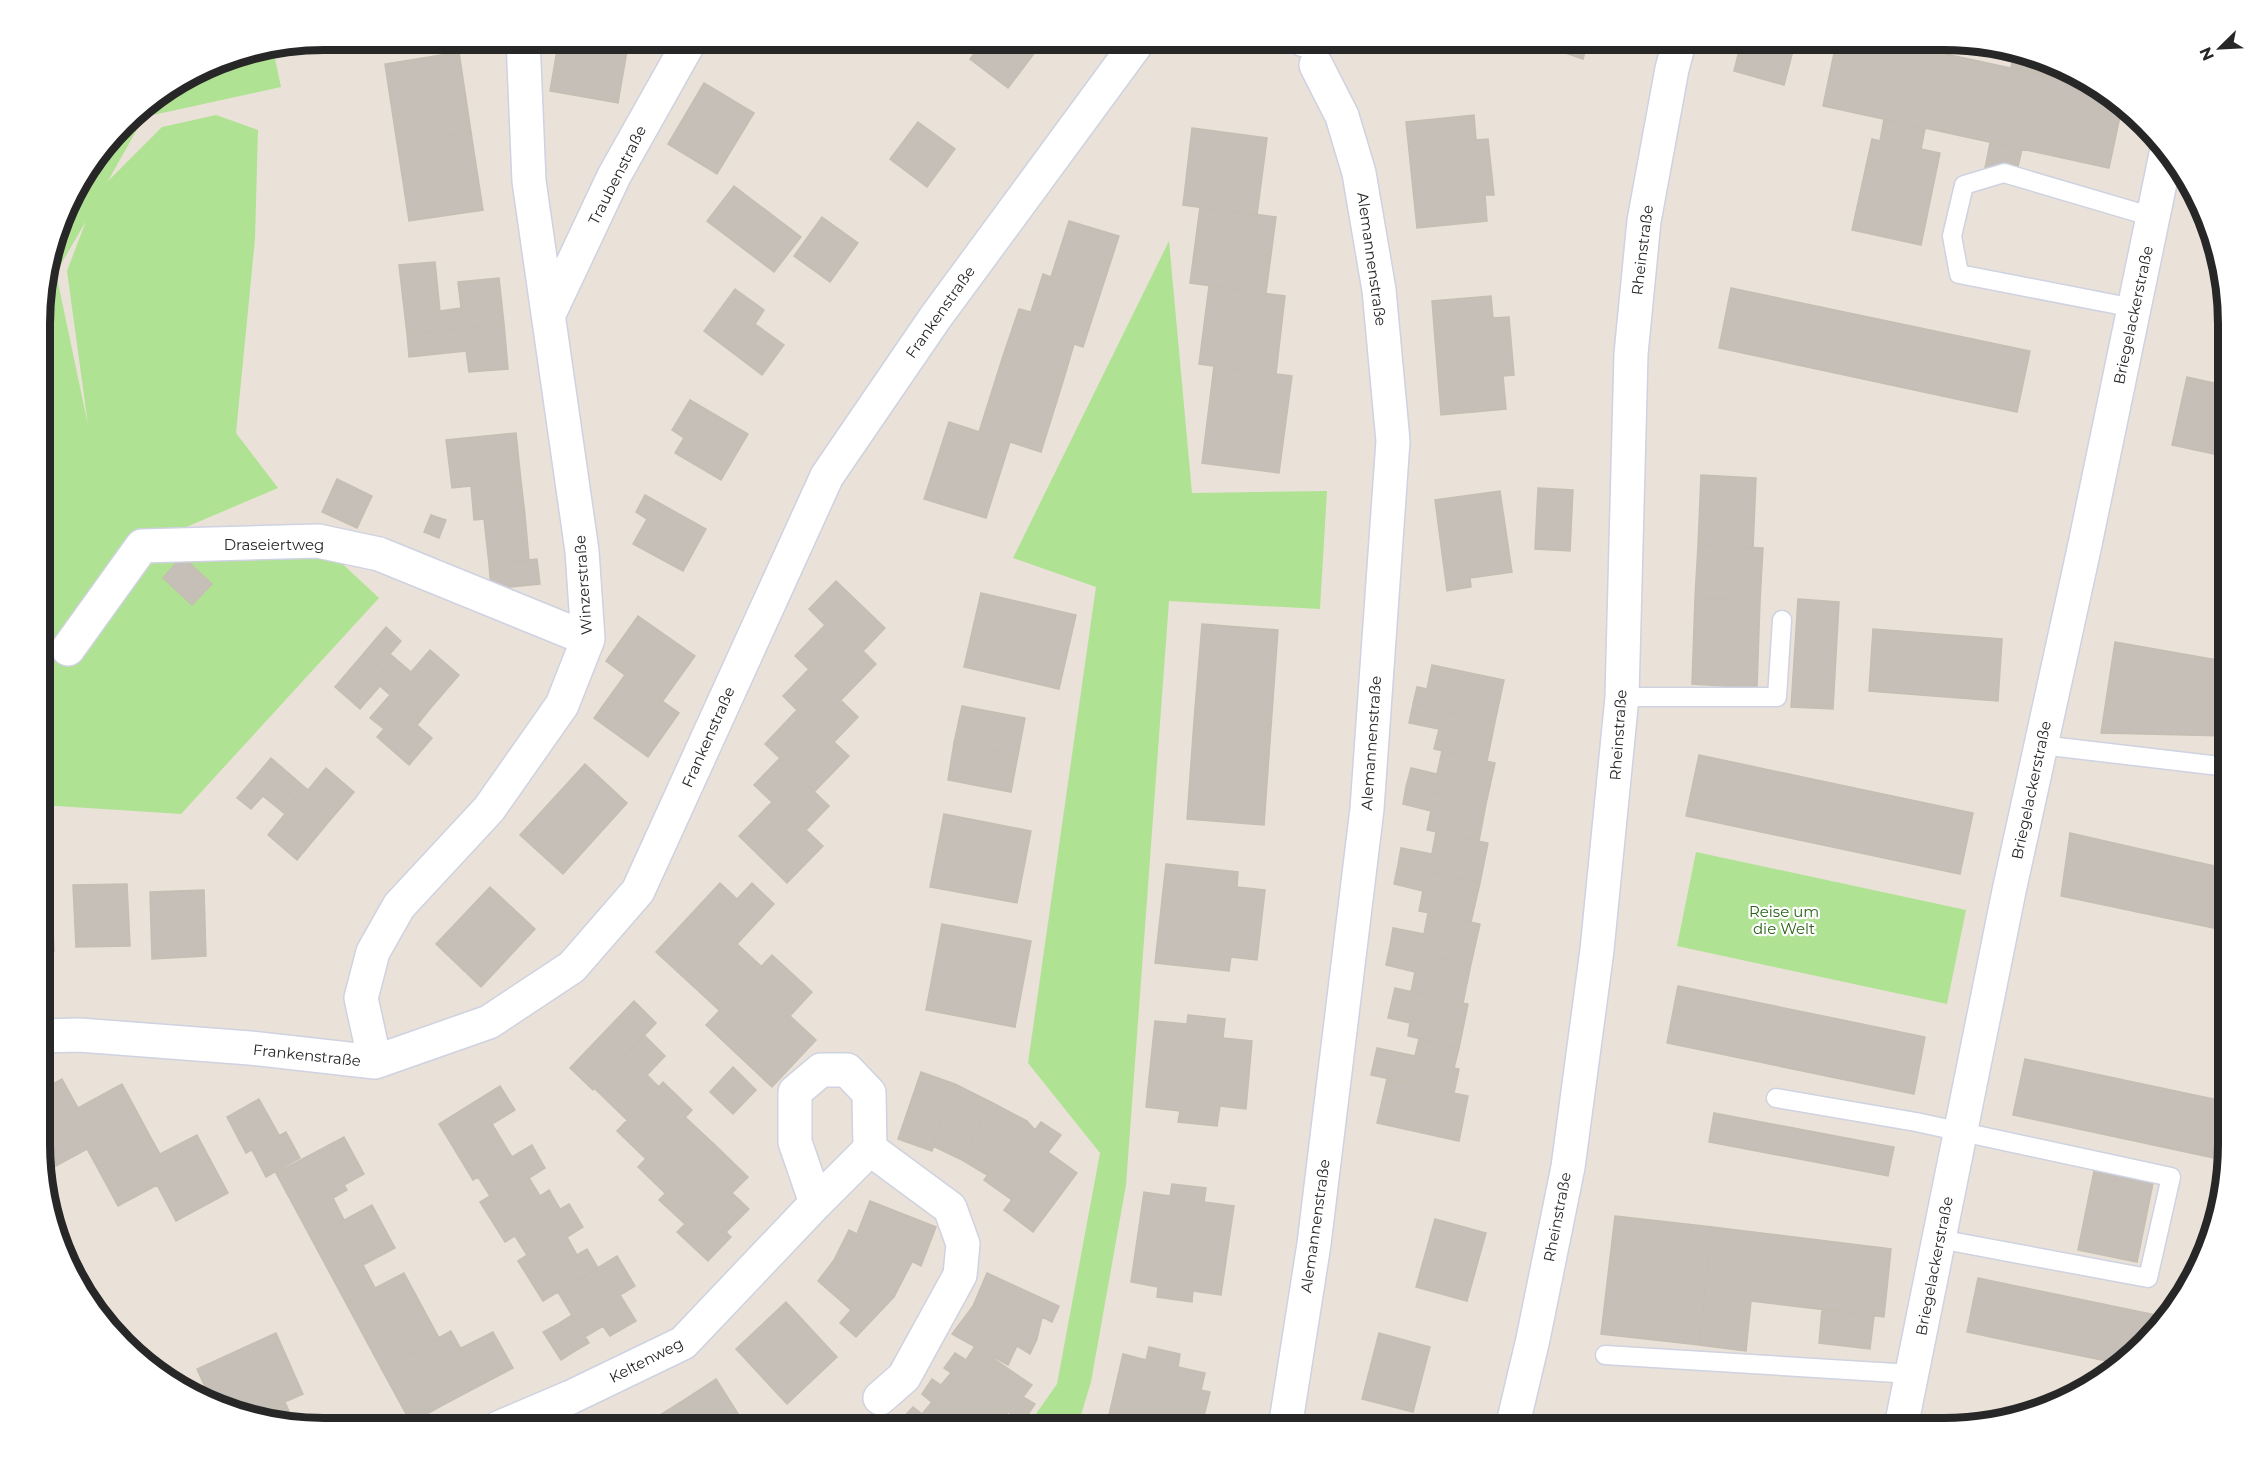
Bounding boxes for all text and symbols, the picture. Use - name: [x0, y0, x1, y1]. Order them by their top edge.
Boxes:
- north arrow: [2190, 18, 2250, 78]
- text: N: [2195, 44, 2218, 64]
- street label: Traubenstraße: [584, 122, 650, 228]
- street label: Alemannenstraße: [1353, 191, 1391, 327]
- street label: Rheinstraße: [1627, 204, 1657, 296]
- street label: Briegelackerstraße: [2109, 244, 2157, 386]
- street label: Frankenstraße: [901, 262, 979, 362]
- street label: Draseiertweg: [224, 535, 324, 554]
- street label: Winzerstraße: [570, 535, 596, 635]
- street label: Alemannenstraße: [1357, 675, 1385, 811]
- street label: Frankenstraße: [677, 684, 739, 790]
- street label: Rheinstraße: [1605, 689, 1631, 781]
- street label: Briegelackerstraße: [2007, 719, 2055, 861]
- park label: Reise um die Welt: [1749, 902, 1819, 938]
- street label: Frankenstraße: [252, 1040, 362, 1070]
- street label: Alemannenstraße: [1296, 1158, 1334, 1294]
- street label: Rheinstraße: [1539, 1171, 1575, 1263]
- street label: Briegelackerstraße: [1911, 1195, 1957, 1337]
- street label: Keltenweg: [606, 1333, 686, 1387]

